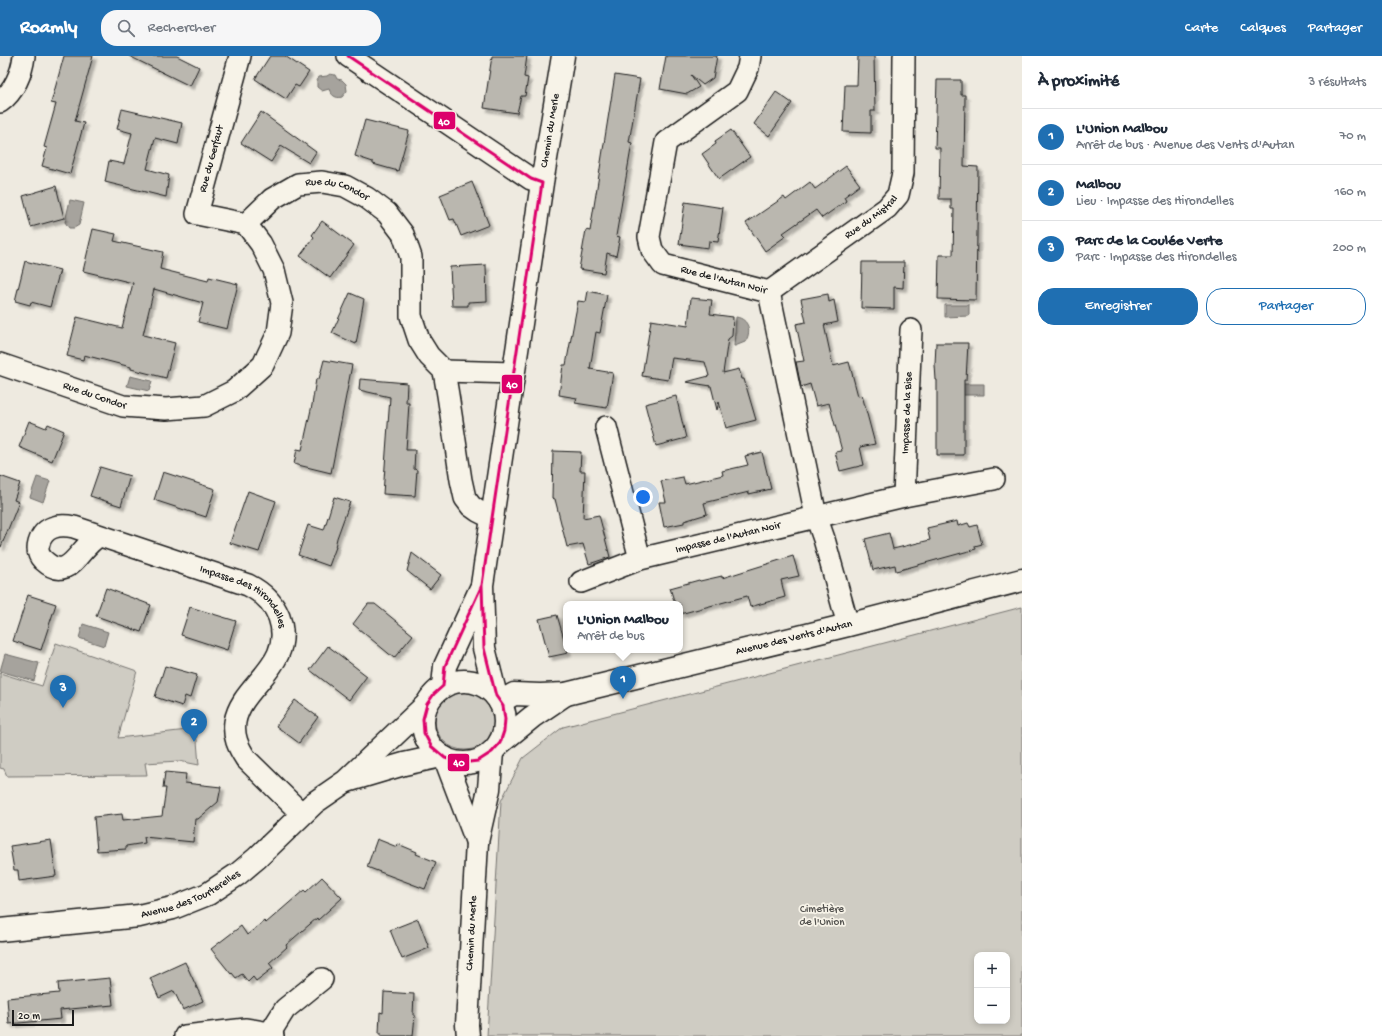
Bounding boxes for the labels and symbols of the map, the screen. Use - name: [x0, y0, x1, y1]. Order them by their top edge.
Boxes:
- street label: Chemin du Merle: [539, 92, 563, 169]
- line badge: 40: [433, 111, 456, 130]
- text: 40: [437, 117, 450, 129]
- street label: Rue du Gerfaut: [196, 122, 227, 194]
- street label: Rue du Condor: [305, 176, 372, 204]
- street label: Rue du Mistral: [843, 193, 901, 242]
- street label: Rue de l'Autan Noir: [679, 264, 769, 297]
- street label: Impasse de la Bise: [900, 371, 915, 454]
- line badge: 40: [501, 374, 523, 394]
- street label: Rue du Condor: [61, 380, 128, 412]
- text: 40: [505, 380, 518, 392]
- your location: [633, 487, 653, 507]
- street label: Impasse de l'Autan Noir: [674, 519, 783, 556]
- street label: Impasse des Hirondelles: [198, 563, 288, 630]
- street label: Avenue des Vents d'Autan: [735, 618, 854, 658]
- pin: 1: [610, 666, 636, 699]
- pin: 3: [50, 675, 76, 708]
- pin: 2: [181, 709, 207, 742]
- line badge: 40: [447, 753, 470, 772]
- text: 40: [452, 758, 465, 770]
- street label: Avenue des Tourterelles: [140, 868, 243, 921]
- street label: Chemin du Merle: [464, 895, 480, 971]
- park label: Cimetière de l'Union: [800, 904, 845, 929]
- scale bar: [12, 1008, 74, 1027]

